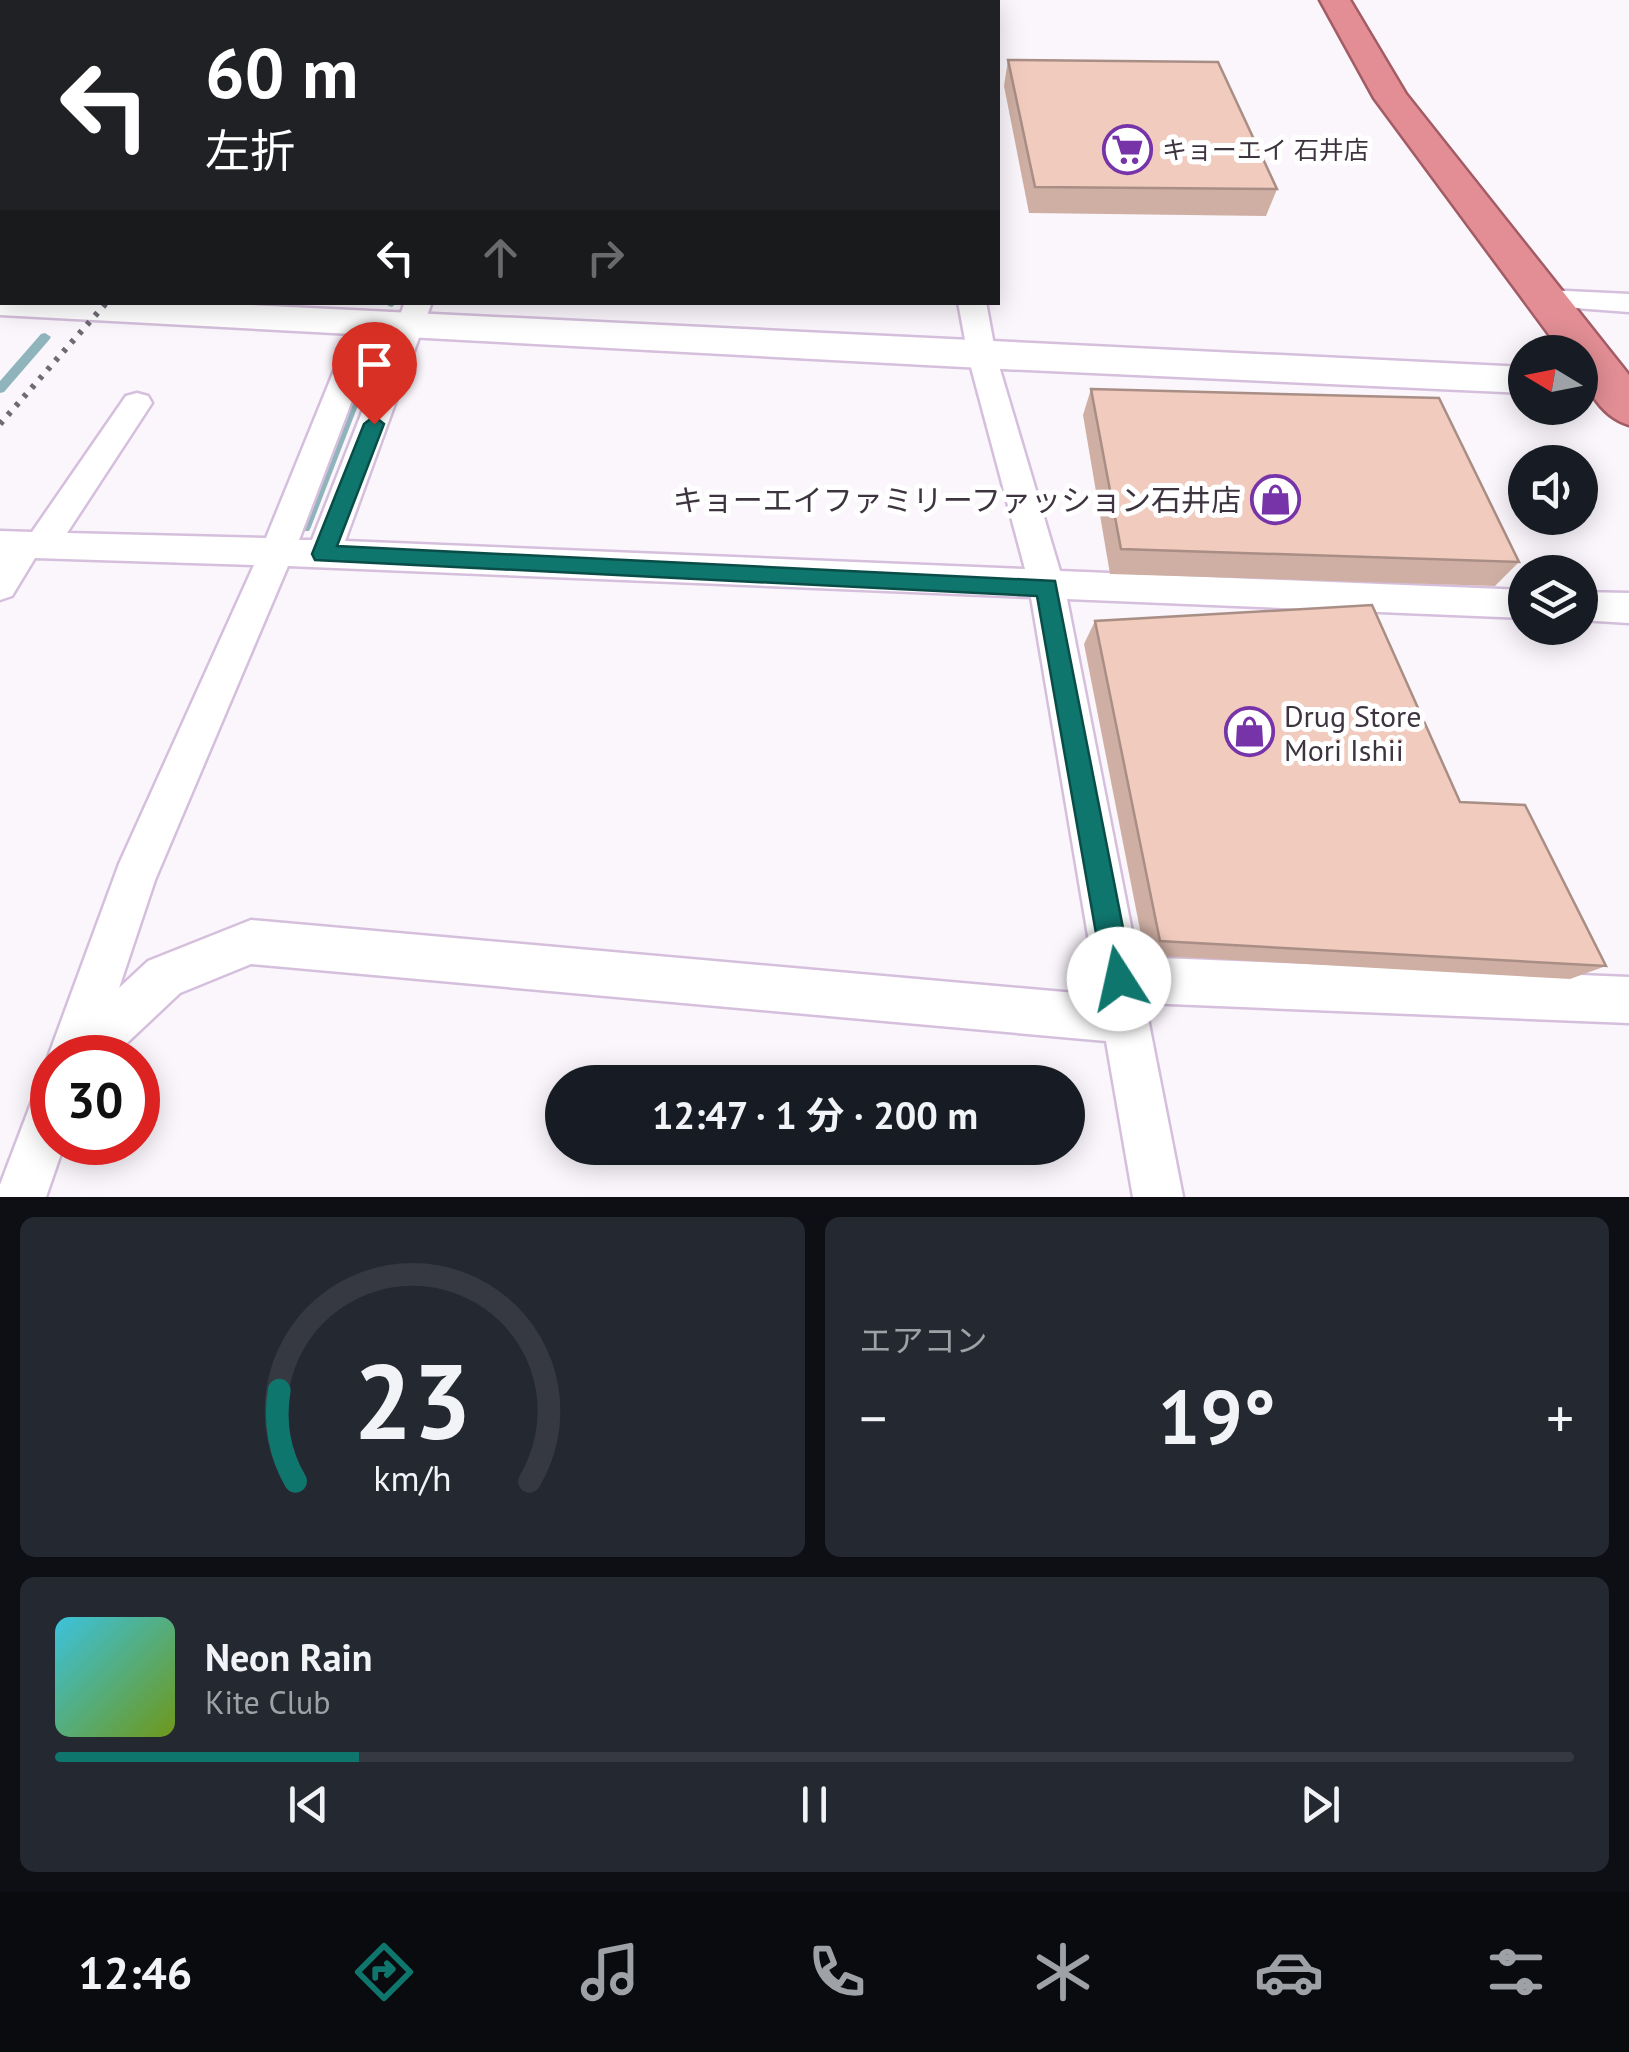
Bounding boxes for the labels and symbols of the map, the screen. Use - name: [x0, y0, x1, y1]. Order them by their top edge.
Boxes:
- supermarket icon: キョーエイ 石井店: [1101, 124, 1153, 176]
- place label: キョーエイ 石井店: [1162, 134, 1369, 166]
- pin: [332, 322, 417, 425]
- north arrow: [1508, 335, 1598, 425]
- shop icon: キョーエイファミリーファッション石井店: [1250, 473, 1302, 525]
- place label: キョーエイファミリーファッション石井店: [673, 480, 1241, 519]
- place label: Drug Store Mori Ishii: [1284, 696, 1421, 769]
- shop icon: Drug Store Mori Ishii: [1223, 706, 1275, 758]
- position arrow: [1067, 927, 1171, 1031]
- speed limit sign: 30: [30, 1035, 160, 1165]

